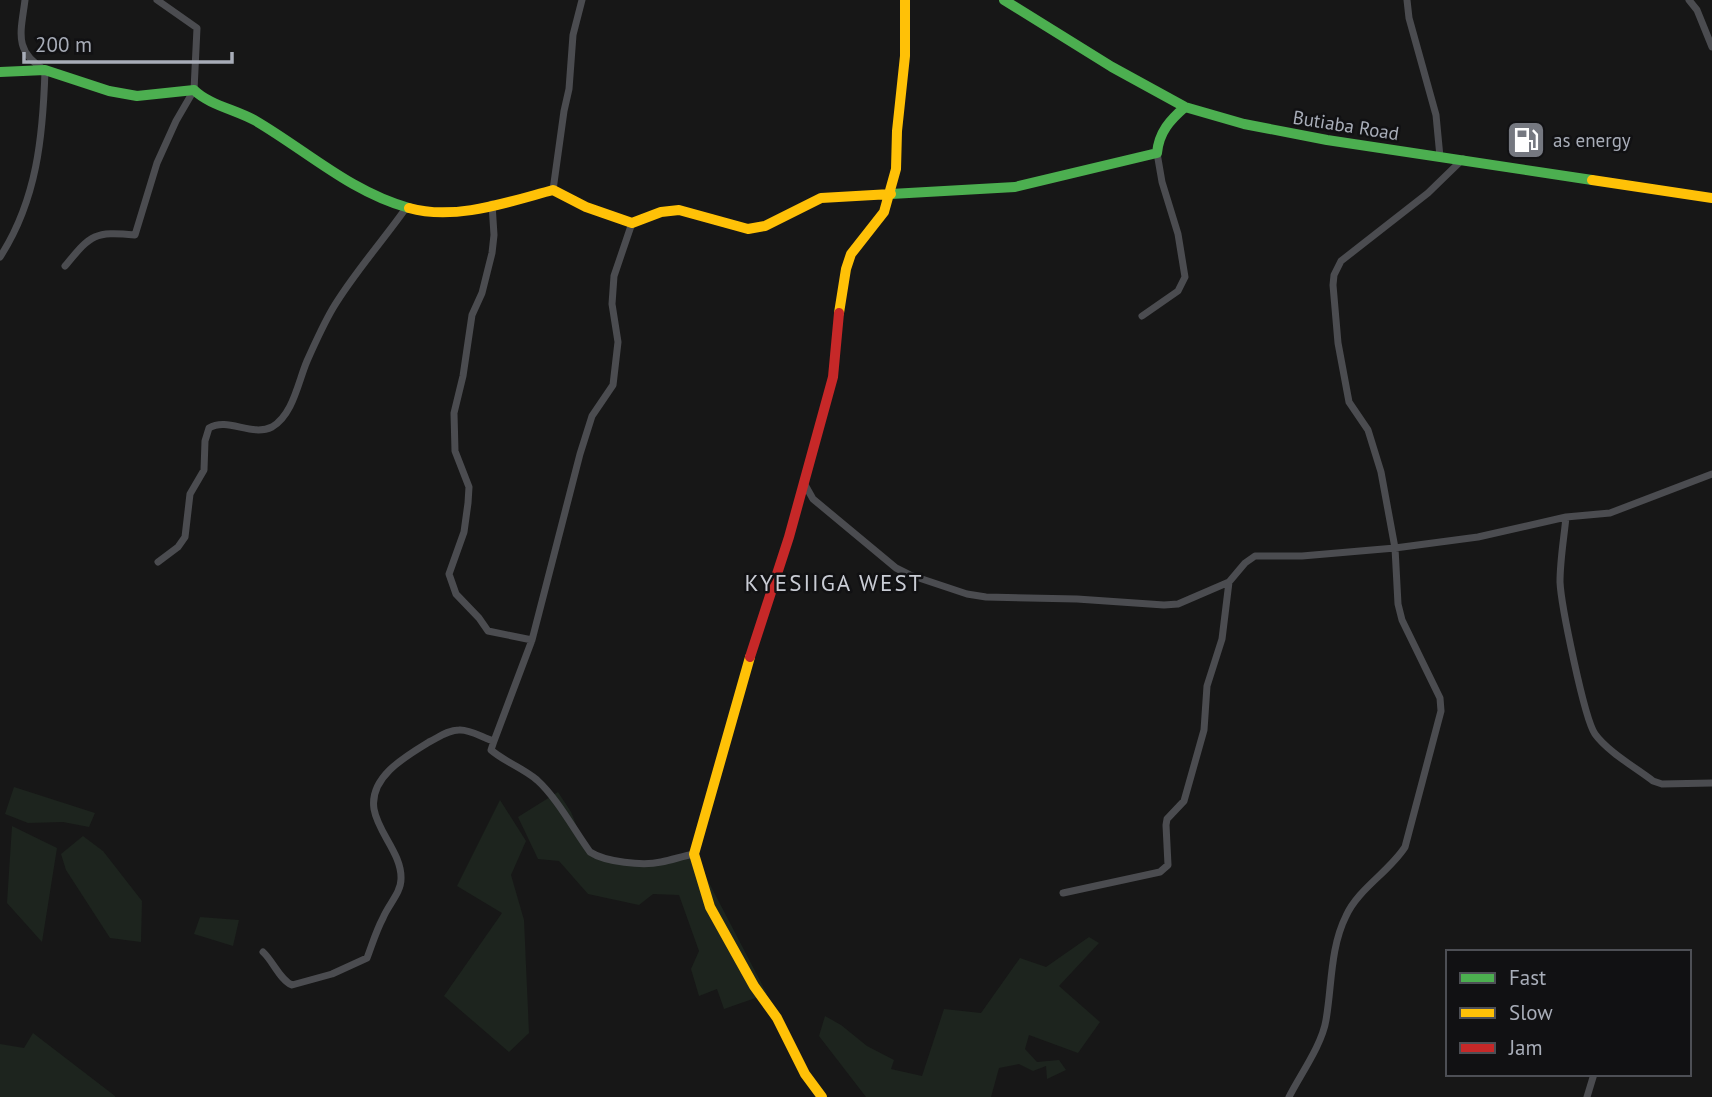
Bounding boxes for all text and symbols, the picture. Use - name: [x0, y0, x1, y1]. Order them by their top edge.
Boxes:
- scale bar: [24, 21, 233, 65]
- text: 200 m: [35, 31, 92, 58]
- street label: Butiaba Road: [1291, 105, 1401, 145]
- fuel station icon: as energy: [1505, 119, 1547, 161]
- place label: as energy: [1553, 128, 1631, 152]
- district label: KYESIIGA WEST: [745, 568, 923, 597]
- legend: [1446, 950, 1691, 1076]
- text: Fast: [1509, 964, 1546, 991]
- text: Slow: [1509, 999, 1553, 1026]
- text: Jam: [1508, 1034, 1543, 1061]

